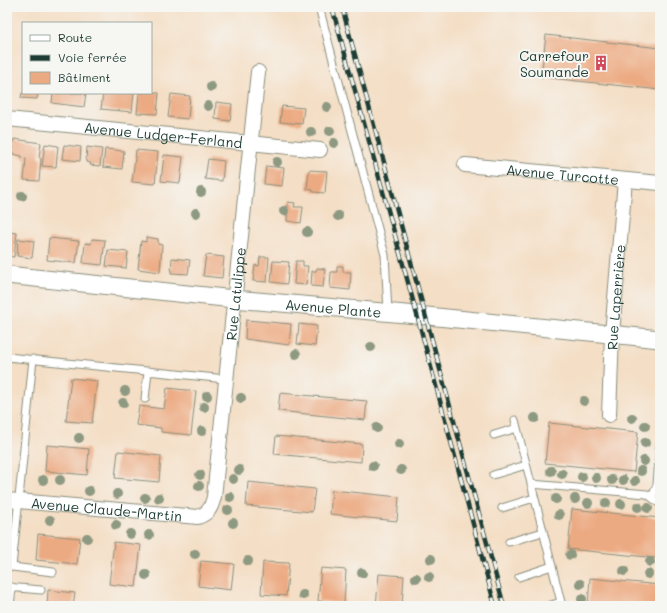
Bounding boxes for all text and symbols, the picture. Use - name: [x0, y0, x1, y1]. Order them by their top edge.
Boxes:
- legend: [22, 22, 152, 94]
- text: Route: [58, 29, 92, 45]
- place label: Carrefour Soumande: [519, 46, 589, 81]
- text: Voie ferrée: [58, 49, 127, 65]
- building icon: Carrefour Soumande: [592, 54, 610, 72]
- text: Bâtiment: [58, 69, 111, 85]
- street label: Avenue Ludger-Ferland: [83, 117, 243, 152]
- street label: Avenue Turcotte: [505, 159, 620, 189]
- street label: Rue Laperrière: [602, 244, 629, 350]
- street label: Rue Latulippe: [221, 246, 249, 341]
- street label: Avenue Plante: [285, 294, 382, 321]
- street label: Avenue Claude-Martin: [30, 493, 183, 525]

